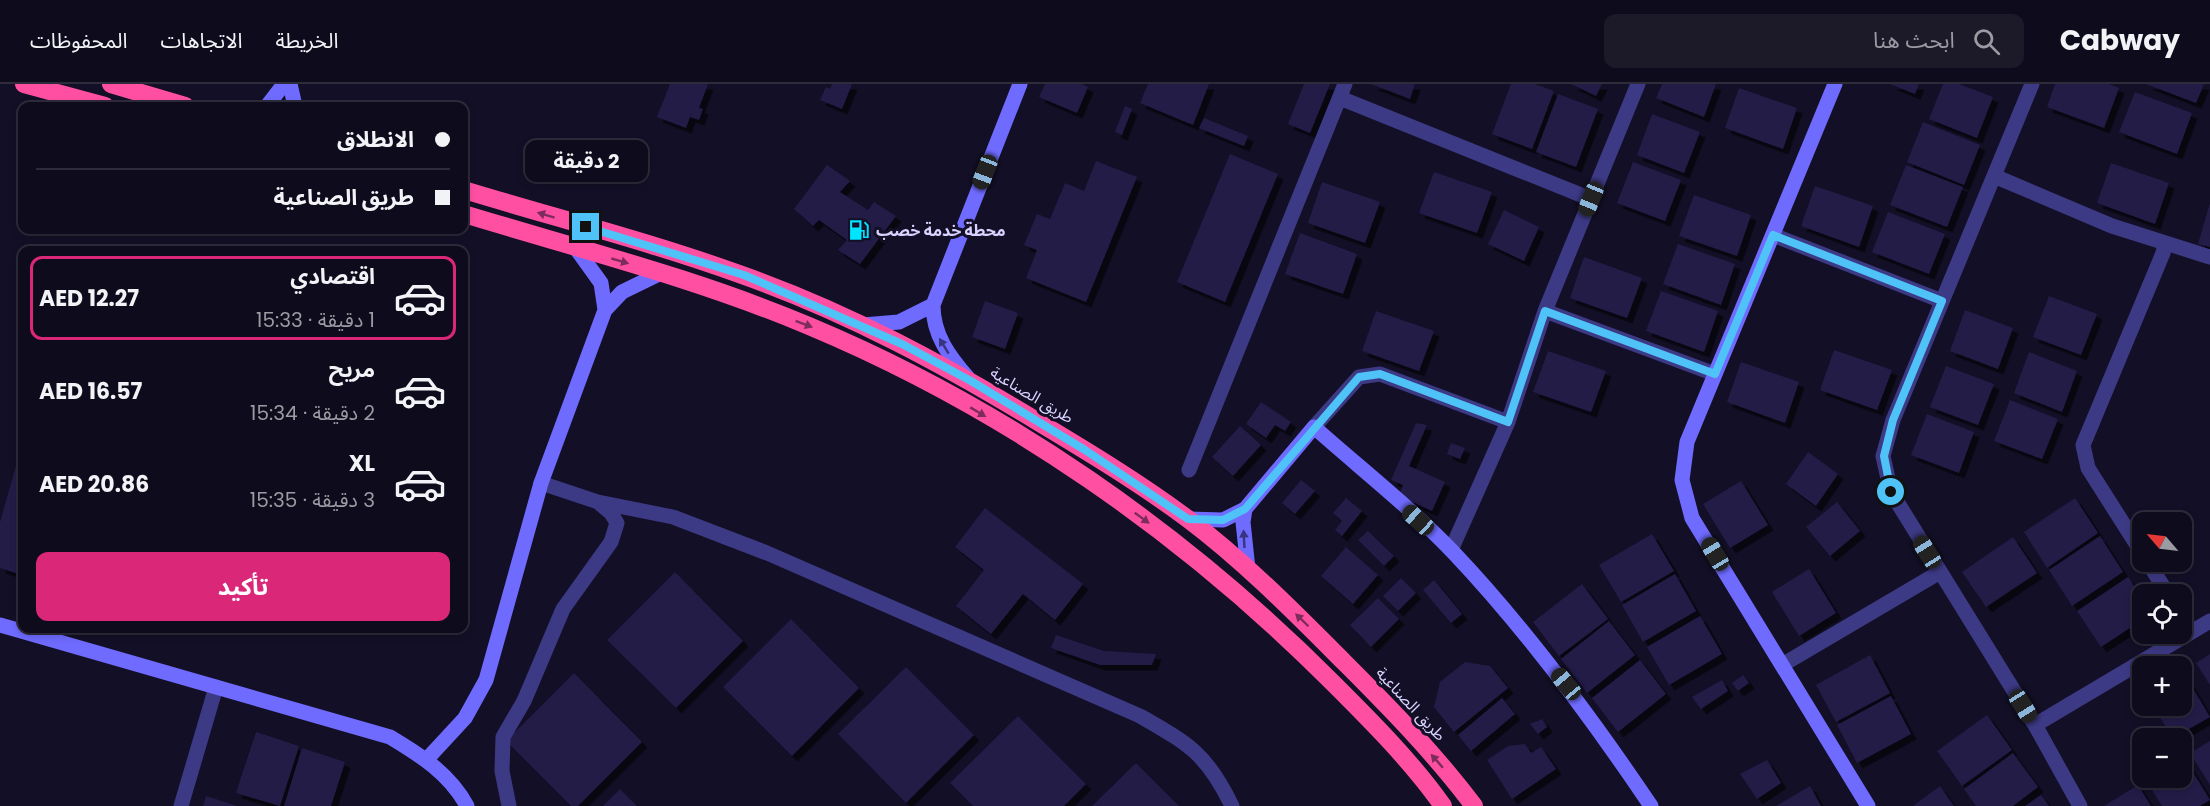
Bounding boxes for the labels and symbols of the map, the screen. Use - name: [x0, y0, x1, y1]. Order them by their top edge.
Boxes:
- callout: 2 دقيقة: [524, 140, 648, 182]
- car: [970, 152, 1000, 192]
- car: [1576, 179, 1606, 219]
- one-way arrow: [537, 210, 555, 219]
- route end: [572, 213, 599, 240]
- fuel station icon: محطة خدمة خصب: [847, 218, 871, 242]
- place label: محطة خدمة خصب: [876, 219, 1005, 242]
- one-way arrow: [611, 257, 629, 266]
- one-way arrow: [796, 319, 814, 329]
- one-way arrow: [938, 338, 949, 354]
- street label: طريق الصناعية: [986, 361, 1078, 429]
- one-way arrow: [970, 406, 987, 416]
- route start: [1877, 478, 1904, 505]
- car: [1399, 501, 1437, 539]
- one-way arrow: [1133, 512, 1149, 524]
- north arrow: [2132, 512, 2192, 572]
- one-way arrow: [1240, 530, 1249, 549]
- car: [1910, 532, 1944, 572]
- car: [1698, 534, 1732, 574]
- one-way arrow: [1295, 613, 1310, 627]
- street label: طريق الصناعية: [1371, 662, 1451, 746]
- car: [1548, 664, 1584, 704]
- car: [2006, 686, 2040, 726]
- one-way arrow: [1431, 754, 1444, 769]

